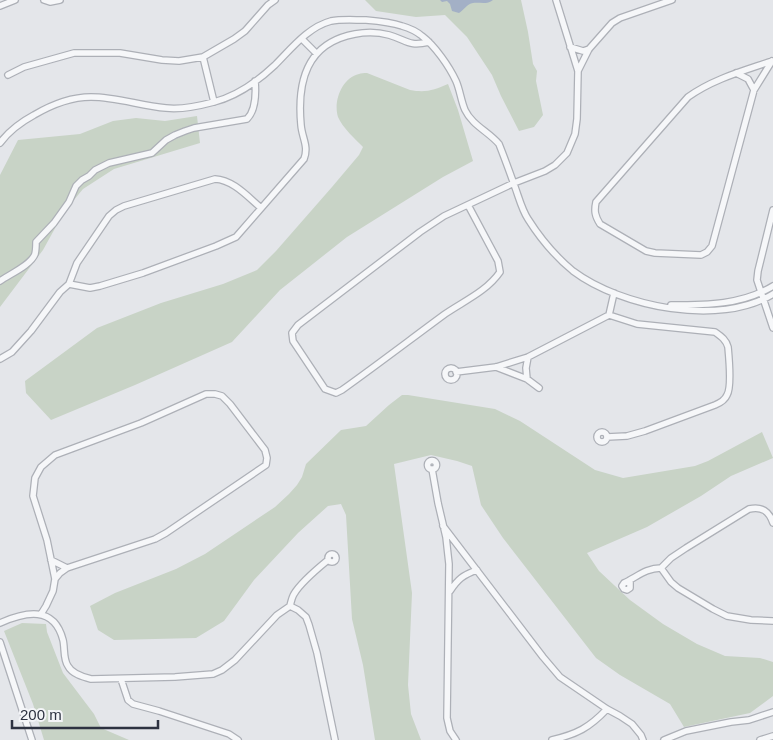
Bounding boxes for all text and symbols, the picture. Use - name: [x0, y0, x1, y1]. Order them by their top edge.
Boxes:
- scale bar: [12, 698, 159, 730]
- text: 200 m: [20, 706, 62, 723]

